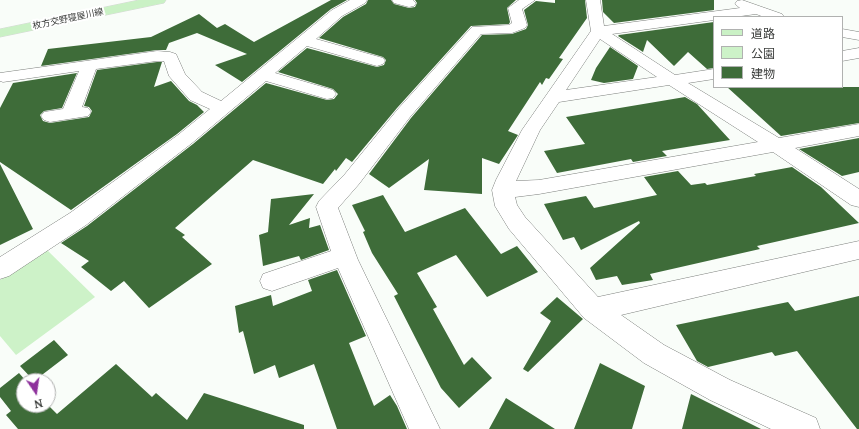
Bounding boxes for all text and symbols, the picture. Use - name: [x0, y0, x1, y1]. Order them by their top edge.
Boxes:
- street label: 枚方交野寝屋川線: [32, 6, 104, 32]
- legend: [713, 16, 843, 88]
- text: 道路: [751, 26, 775, 41]
- text: 公園: [751, 46, 775, 61]
- text: 建物: [751, 66, 775, 81]
- north arrow: [16, 373, 56, 413]
- text: N: [33, 396, 44, 411]

